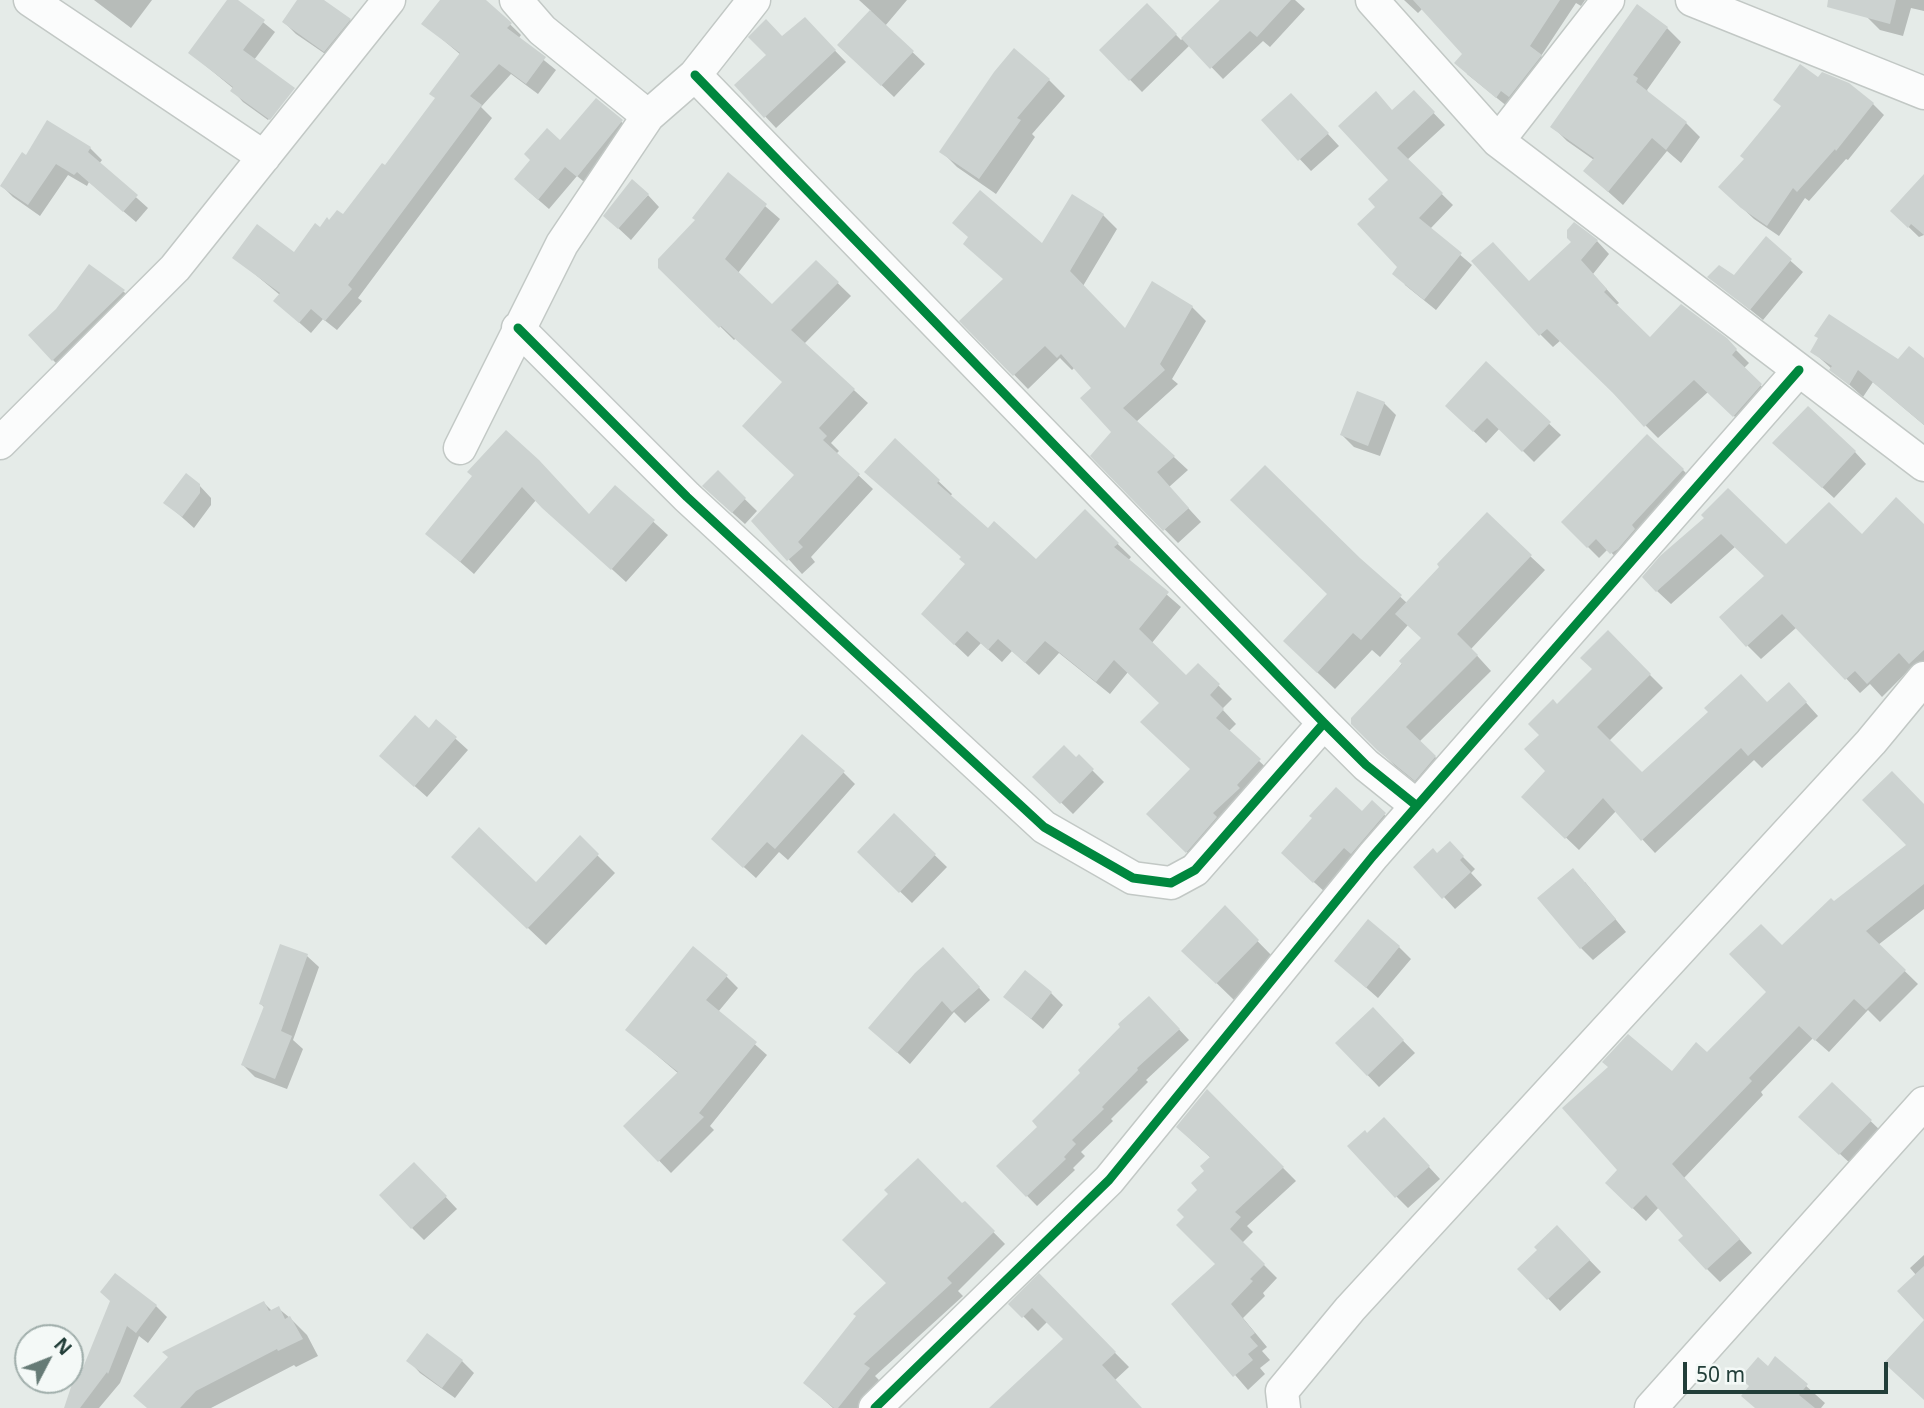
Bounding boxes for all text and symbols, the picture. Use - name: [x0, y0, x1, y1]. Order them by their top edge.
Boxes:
- north arrow: [14, 1324, 84, 1394]
- text: N: [48, 1332, 78, 1361]
- scale bar: [1686, 1348, 1891, 1392]
- text: 50 m: [1696, 1360, 1745, 1388]

